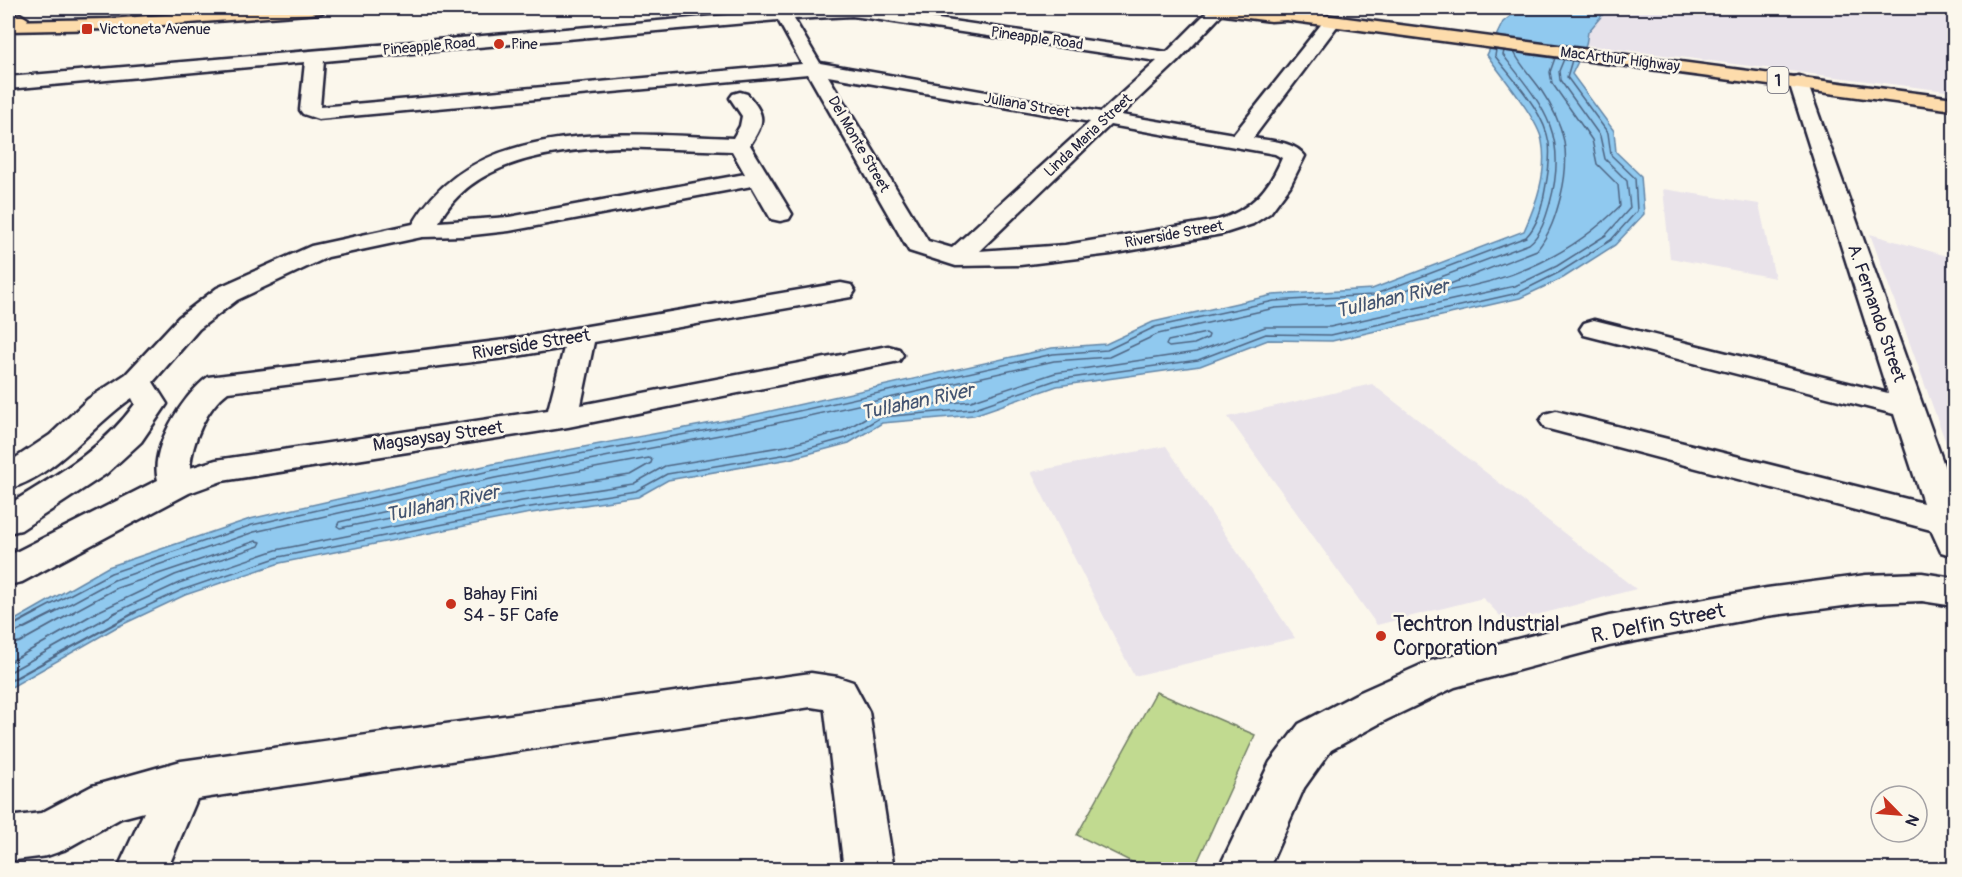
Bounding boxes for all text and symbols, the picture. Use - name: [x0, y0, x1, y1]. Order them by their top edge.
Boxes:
- place label: Victoneta Avenue: [99, 20, 211, 39]
- marker: Victoneta Avenue: [80, 22, 94, 36]
- street label: Pineapple Road: [990, 23, 1084, 54]
- street label: Pineapple Road: [382, 33, 476, 60]
- place label: Pine: [511, 35, 538, 54]
- marker: Pine: [492, 37, 506, 51]
- street label: MacArthur Highway: [1559, 43, 1681, 76]
- road number: 1: [1768, 67, 1788, 93]
- street label: Juliana Street: [982, 89, 1072, 123]
- street label: Linda Maria Street: [1040, 89, 1137, 181]
- street label: Del Monte Street: [823, 93, 894, 197]
- street label: Riverside Street: [1123, 216, 1226, 252]
- street label: A. Fernando Street: [1842, 241, 1911, 386]
- water label: Tullahan River: [1333, 273, 1454, 324]
- street label: Riverside Street: [470, 324, 593, 365]
- water label: Tullahan River: [858, 377, 979, 426]
- street label: Magsaysay Street: [371, 416, 505, 457]
- water label: Tullahan River: [383, 479, 504, 528]
- place label: Bahay Fini S4 - 5F Cafe: [463, 583, 559, 627]
- marker: Bahay Fini S4 - 5F Cafe: [444, 597, 458, 611]
- street label: R. Delfin Street: [1589, 597, 1728, 650]
- place label: Techtron Industrial Corporation: [1393, 611, 1560, 662]
- marker: Techtron Industrial Corporation: [1374, 629, 1388, 643]
- north arrow: [1869, 784, 1929, 844]
- text: N: [1900, 811, 1923, 829]

